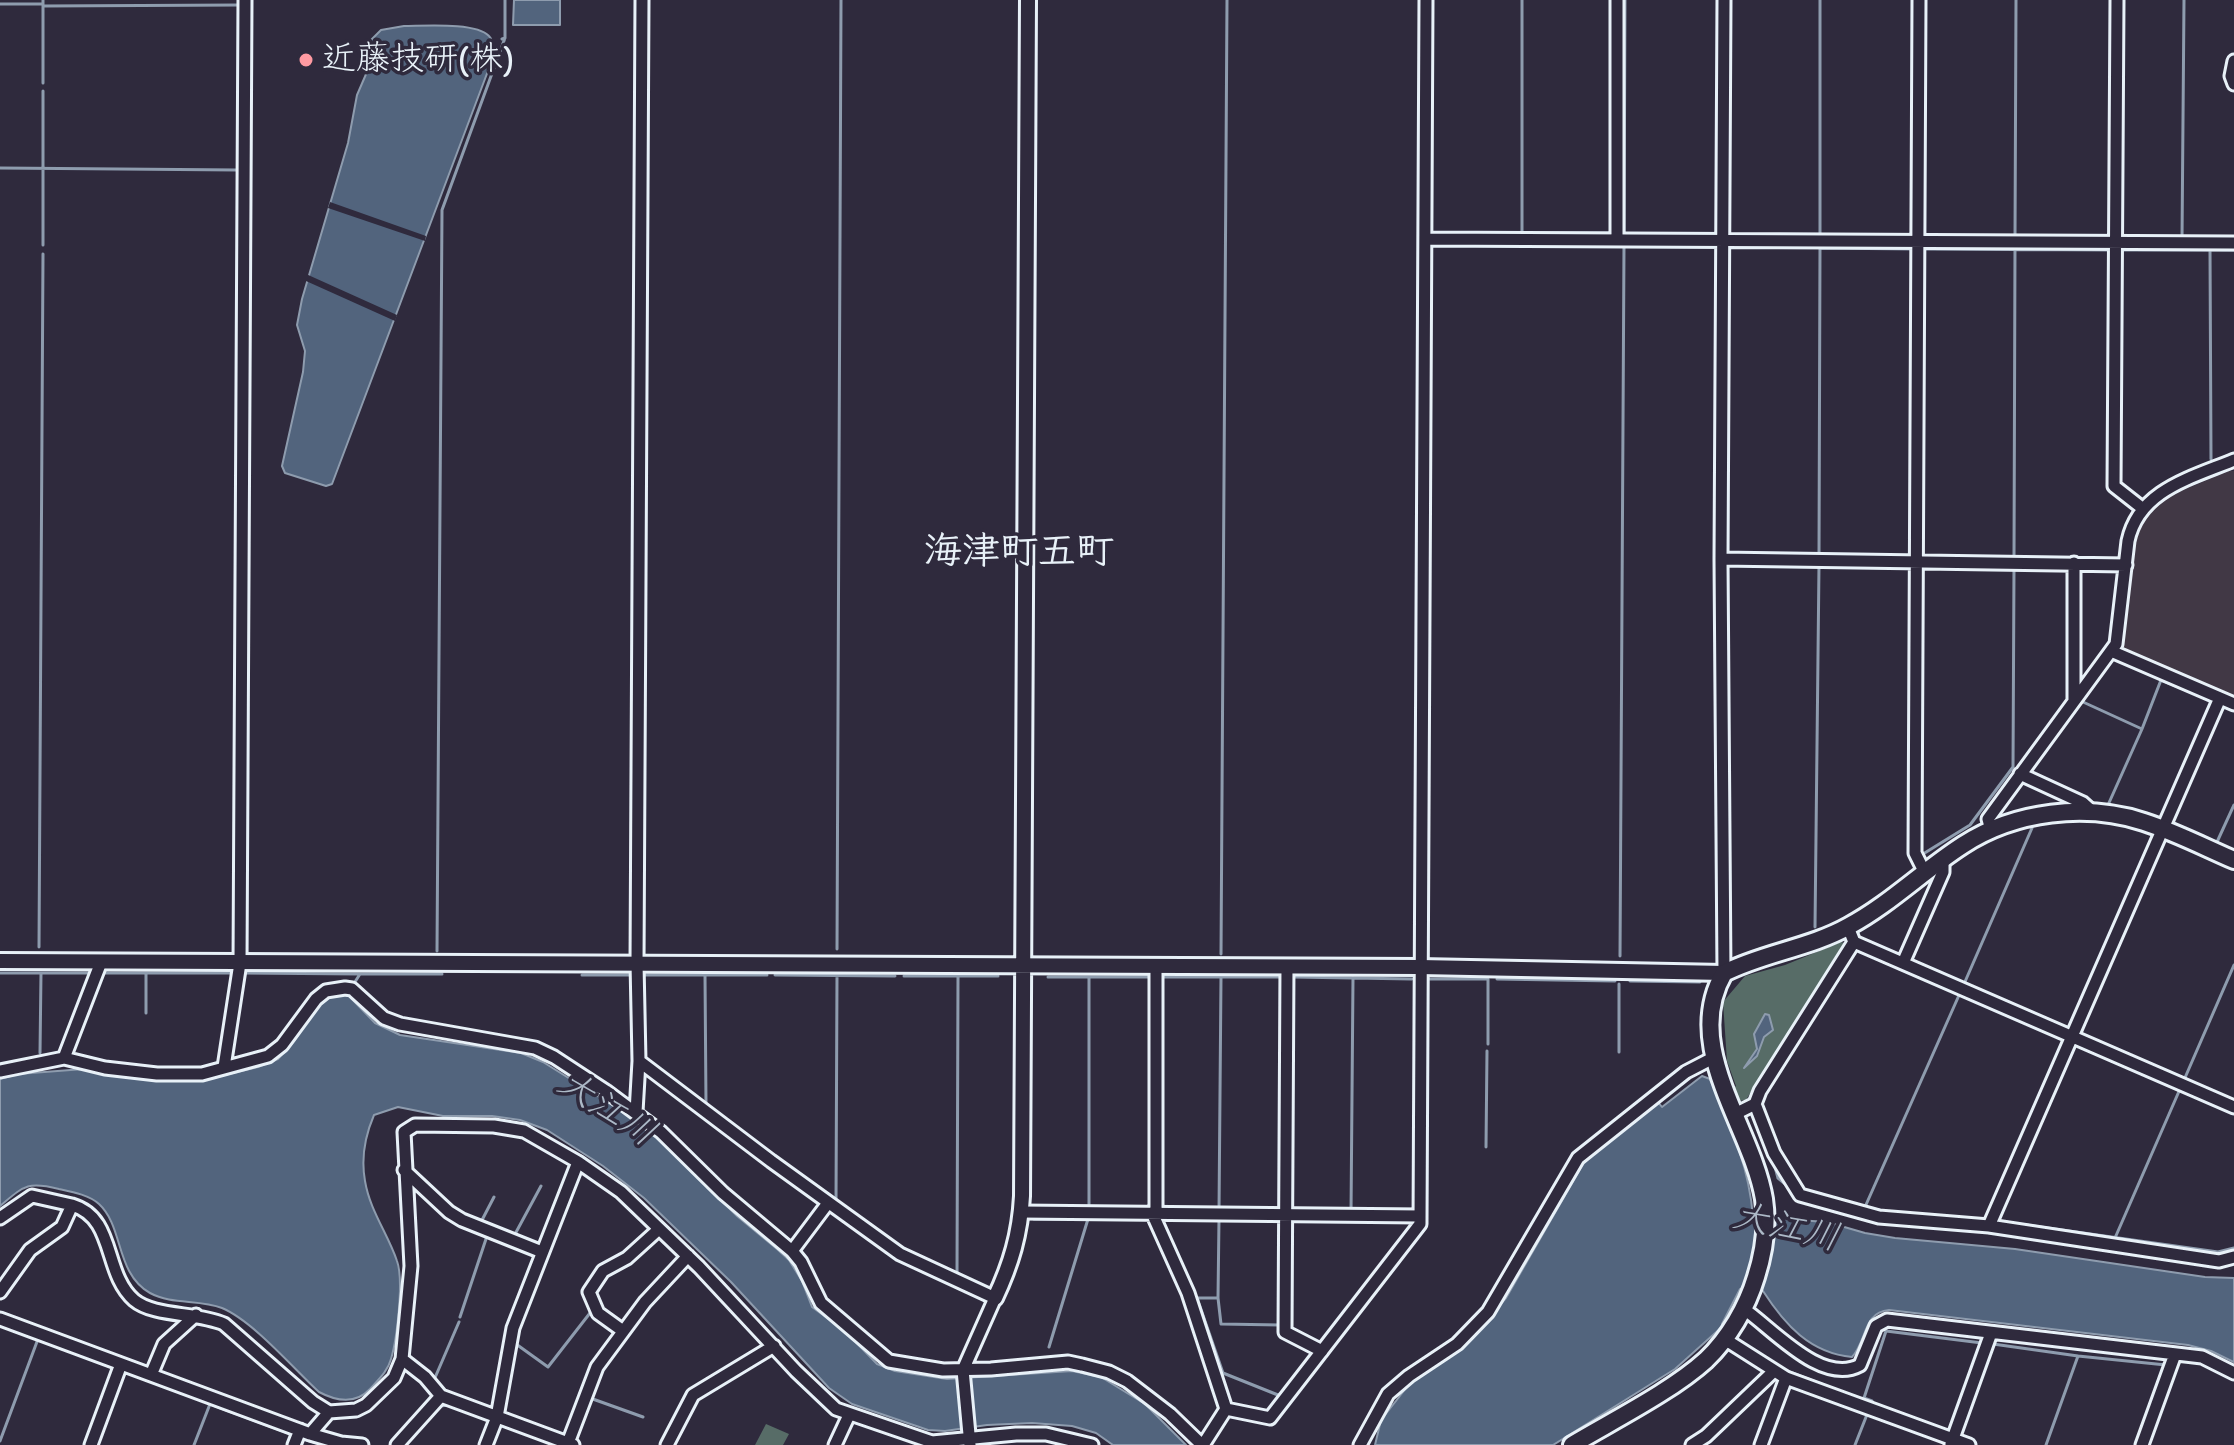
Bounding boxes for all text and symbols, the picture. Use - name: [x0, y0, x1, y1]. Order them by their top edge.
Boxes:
- place label: 近藤技研(株): [322, 40, 514, 80]
- marker: 近藤技研(株): [297, 51, 315, 69]
- district label: 海津町五町: [924, 530, 1114, 576]
- water label: 大江川: [549, 1062, 663, 1158]
- water label: 大江川: [1729, 1196, 1843, 1262]

